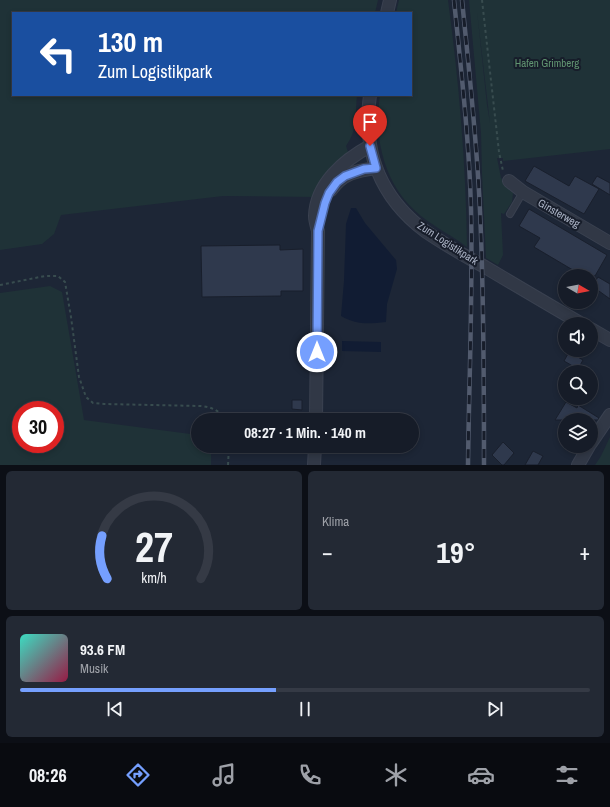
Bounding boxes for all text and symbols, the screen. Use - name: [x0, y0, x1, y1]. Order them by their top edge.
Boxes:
- text: 130 m: [98, 23, 163, 61]
- icon: left: [32, 28, 84, 80]
- park label: Hafen Grimberg: [515, 56, 579, 70]
- text: Zum Logistikpark: [98, 59, 212, 84]
- pin: [353, 105, 387, 146]
- icon: arrive: [359, 111, 381, 133]
- street label: Ginsterweg: [536, 195, 582, 231]
- street label: Zum Logistikpark: [415, 218, 481, 268]
- north arrow: [558, 269, 598, 309]
- map controls: [558, 269, 598, 453]
- button: sound: [558, 317, 598, 357]
- position arrow: [296, 331, 338, 373]
- button: search: [558, 365, 598, 405]
- speed limit sign: 30: [12, 401, 64, 453]
- button: layers: [558, 413, 598, 453]
- text: 08:27 · 1 Min. · 140 m: [244, 422, 366, 443]
- text: Klima: [322, 513, 349, 530]
- text: 27: [135, 518, 173, 574]
- text: 19°: [436, 532, 476, 572]
- text: −: [322, 537, 333, 567]
- text: +: [579, 537, 590, 567]
- text: km/h: [141, 567, 167, 586]
- text: 93.6 FM: [80, 639, 125, 660]
- text: Musik: [80, 660, 108, 677]
- icon: previous: [104, 698, 126, 720]
- icon: pause: [294, 698, 316, 720]
- icon: next: [484, 698, 506, 720]
- icon: directions: [124, 761, 152, 789]
- icon: music: [210, 761, 238, 789]
- icon: phone: [296, 761, 324, 789]
- icon: climate: [382, 761, 410, 789]
- icon: car: [467, 761, 495, 789]
- icon: filters: [553, 761, 581, 789]
- text: 08:26: [29, 763, 67, 788]

